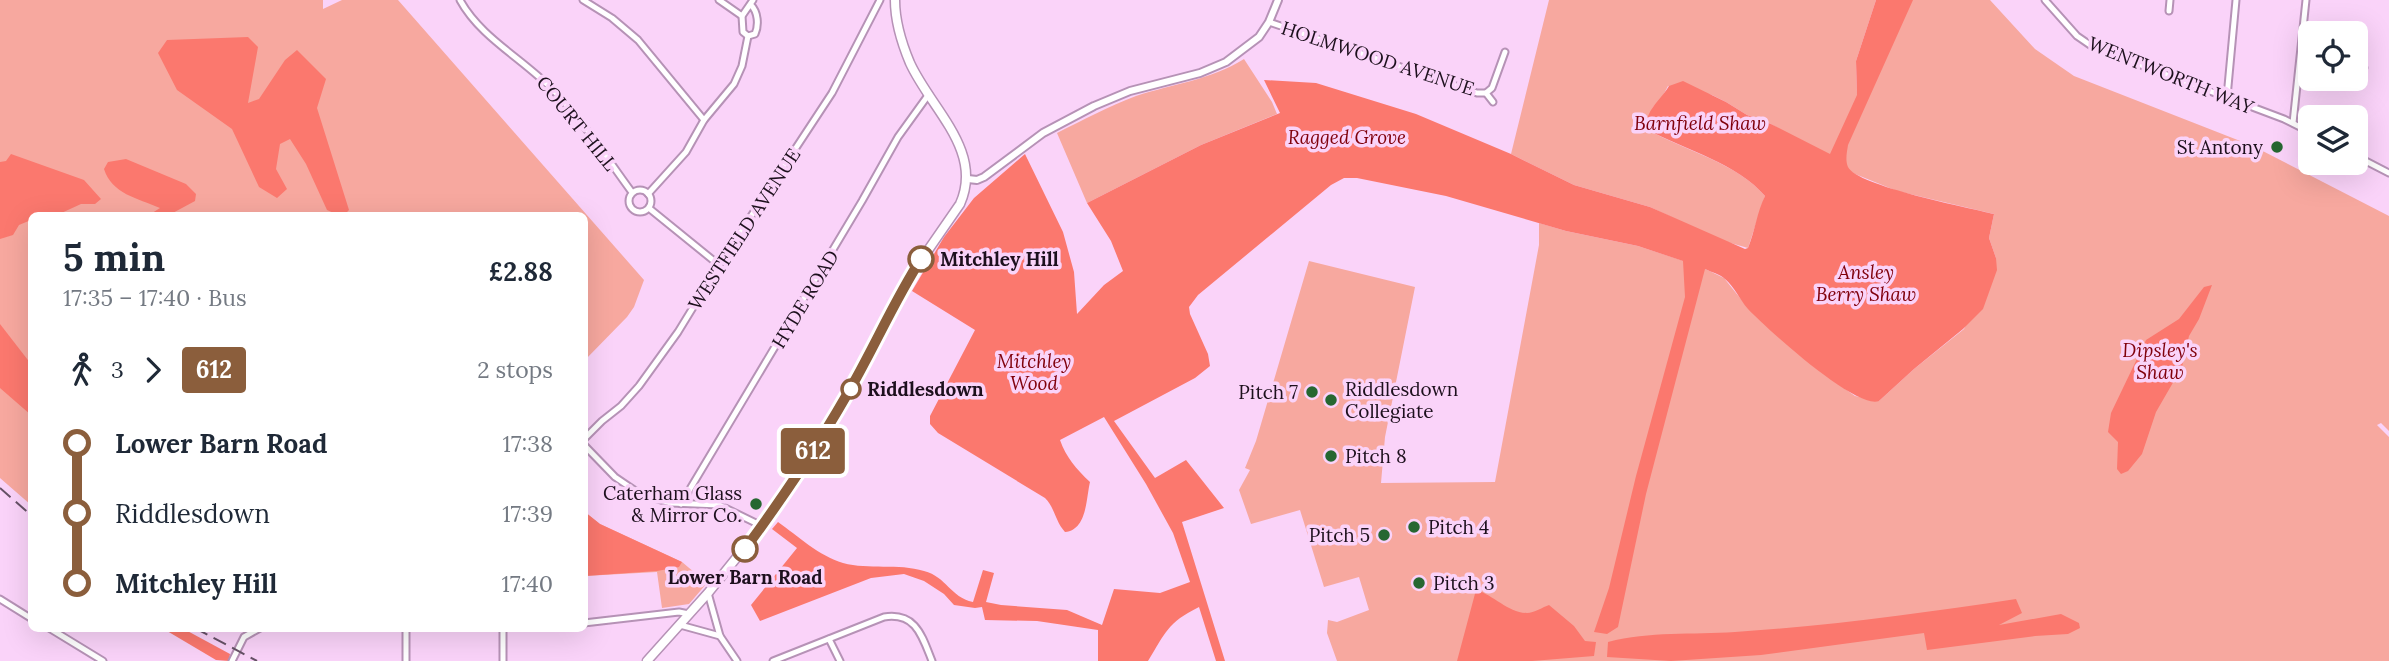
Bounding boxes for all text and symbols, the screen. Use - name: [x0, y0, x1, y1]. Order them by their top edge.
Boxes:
- street label: HOLMWOOD AVENUE: [1278, 15, 1478, 101]
- map controls: [2298, 21, 2368, 175]
- button: locate: [2298, 21, 2368, 91]
- street label: WENTWORTH WAY: [2085, 31, 2258, 119]
- street label: COURT HILL: [532, 71, 622, 175]
- button: layers: [2298, 105, 2368, 175]
- park label: Barnfield Shaw: [1634, 111, 1766, 135]
- park label: Ragged Grove: [1288, 125, 1406, 149]
- place label: St Antony: [2177, 135, 2263, 159]
- marker: St Antony: [2269, 139, 2285, 155]
- street label: WESTFIELD AVENUE: [683, 143, 805, 315]
- text: 5 min: [63, 233, 165, 281]
- street label: HYDE ROAD: [766, 245, 844, 353]
- marker: Mitchley Hill: [908, 246, 934, 272]
- place label: Mitchley Hill: [940, 247, 1059, 271]
- text: £2.88: [488, 255, 553, 288]
- park label: Ansley Berry Shaw: [1816, 260, 1916, 306]
- text: 17:35 – 17:40 · Bus: [63, 283, 247, 312]
- park label: Dipsley's Shaw: [2122, 338, 2198, 384]
- park label: Mitchley Wood: [997, 349, 1071, 395]
- icon: walk: [63, 351, 101, 389]
- icon: forward: [134, 351, 172, 389]
- text: 612: [196, 354, 232, 385]
- text: 3: [111, 355, 124, 384]
- text: 2 stops: [477, 355, 553, 384]
- place label: Riddlesdown: [867, 377, 984, 401]
- place label: Riddlesdown Collegiate: [1345, 377, 1458, 423]
- marker: Riddlesdown: [841, 379, 861, 399]
- place label: Pitch 7: [1238, 380, 1298, 404]
- marker: Pitch 7: [1304, 384, 1320, 400]
- marker: Riddlesdown Collegiate: [1323, 392, 1339, 408]
- text: Lower Barn Road: [115, 427, 327, 460]
- line badge: 612: [773, 428, 853, 474]
- text: 17:38: [503, 429, 553, 458]
- text: 612: [795, 435, 831, 466]
- place label: Pitch 8: [1345, 444, 1407, 468]
- marker: Pitch 8: [1323, 448, 1339, 464]
- place label: Caterham Glass & Mirror Co.: [603, 481, 742, 527]
- marker: Caterham Glass & Mirror Co.: [748, 496, 764, 512]
- text: Riddlesdown: [115, 497, 270, 530]
- text: 17:39: [502, 499, 553, 528]
- place label: Pitch 4: [1428, 515, 1489, 539]
- marker: Pitch 4: [1406, 519, 1422, 535]
- place label: Pitch 5: [1309, 523, 1370, 547]
- marker: Pitch 5: [1376, 527, 1392, 543]
- marker: Lower Barn Road: [732, 536, 758, 562]
- place label: Lower Barn Road: [667, 565, 823, 589]
- text: Mitchley Hill: [115, 567, 277, 600]
- text: 17:40: [502, 569, 553, 598]
- place label: Pitch 3: [1433, 571, 1495, 595]
- marker: Pitch 3: [1411, 575, 1427, 591]

